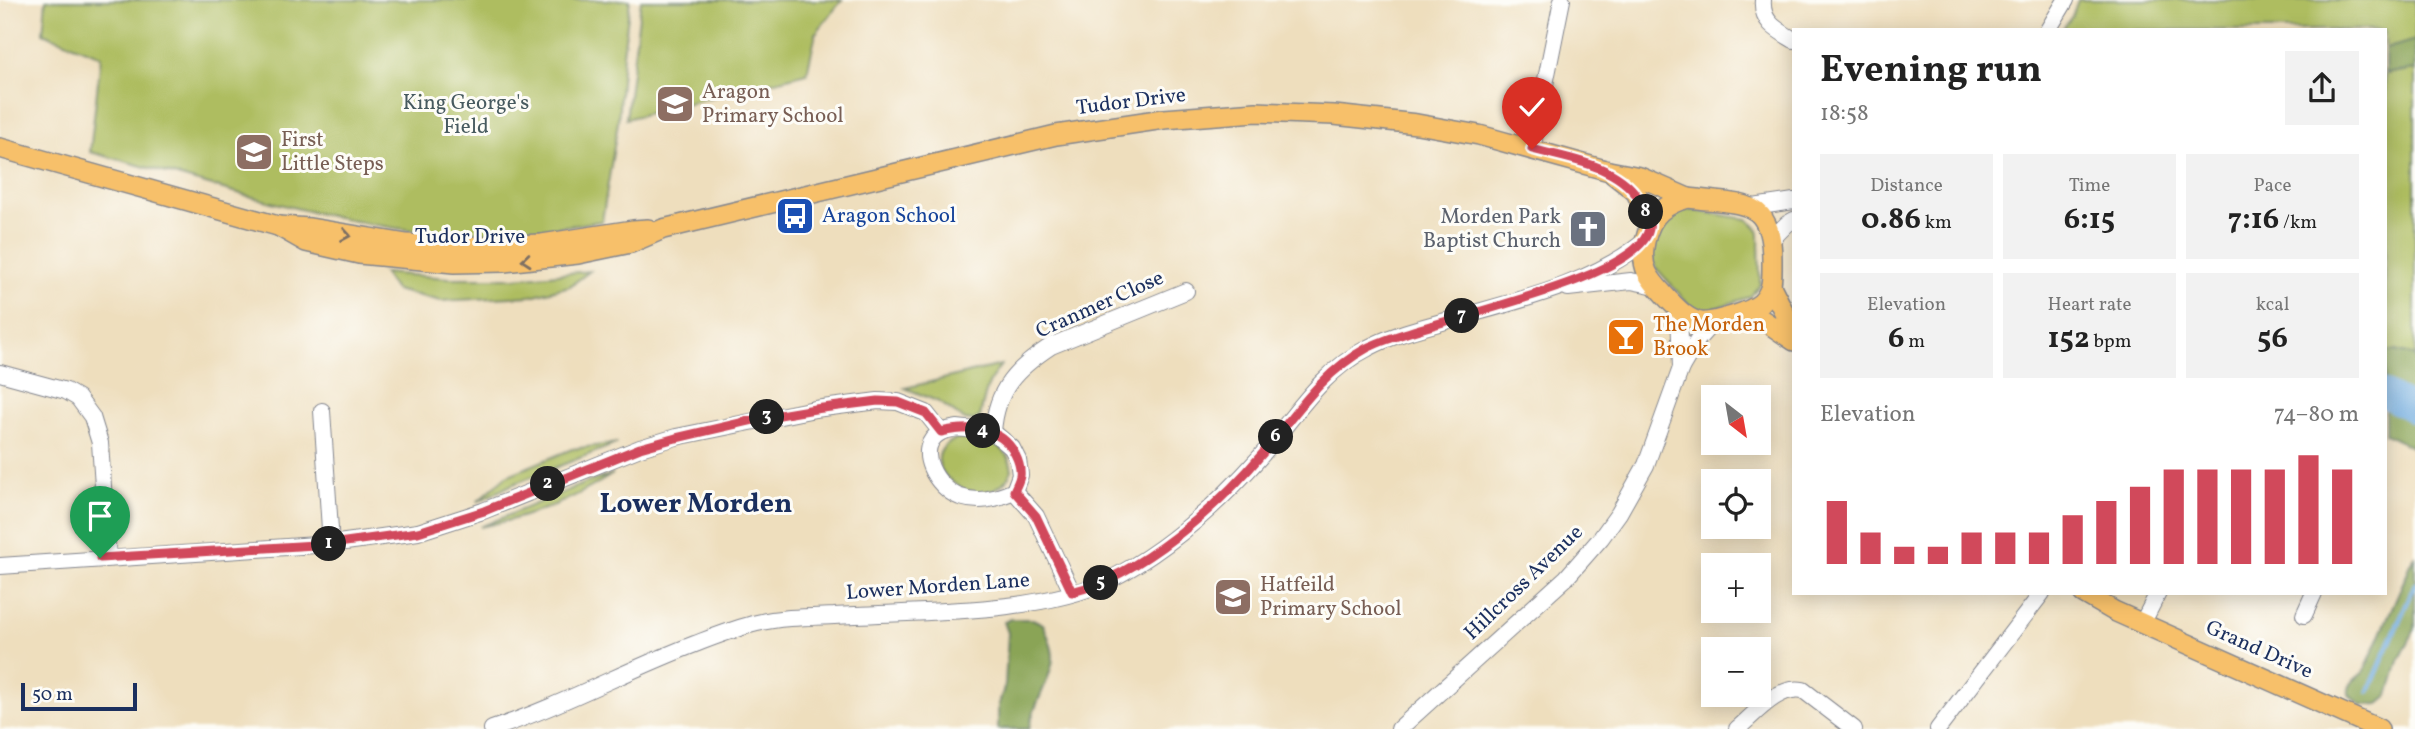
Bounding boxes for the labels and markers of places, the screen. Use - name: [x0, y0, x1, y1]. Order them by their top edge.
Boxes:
- pin: [1502, 77, 1562, 149]
- place label: Aragon Primary School: [702, 78, 843, 131]
- school or university icon: Aragon Primary School: [654, 83, 696, 125]
- place label: First Little Steps: [281, 126, 384, 179]
- school or university icon: First Little Steps: [233, 131, 275, 173]
- pin: 8: [1628, 194, 1664, 230]
- bus stop icon: Aragon School: [774, 195, 816, 237]
- place label: Aragon School: [822, 202, 956, 231]
- place label: Morden Park Baptist Church: [1423, 203, 1562, 256]
- church icon: Morden Park Baptist Church: [1567, 208, 1609, 250]
- pin: 7: [1444, 298, 1480, 334]
- place label: The Morden Brook: [1653, 311, 1765, 364]
- bar icon: The Morden Brook: [1605, 316, 1647, 358]
- pin: 3: [750, 400, 784, 434]
- pin: 4: [965, 414, 1000, 448]
- pin: 6: [1258, 420, 1294, 454]
- pin: 2: [530, 466, 566, 502]
- pin: [70, 486, 130, 558]
- pin: 1: [312, 526, 346, 562]
- pin: 5: [1084, 566, 1118, 600]
- place label: Hatfeild Primary School: [1260, 571, 1401, 624]
- school or university icon: Hatfeild Primary School: [1212, 576, 1254, 618]

